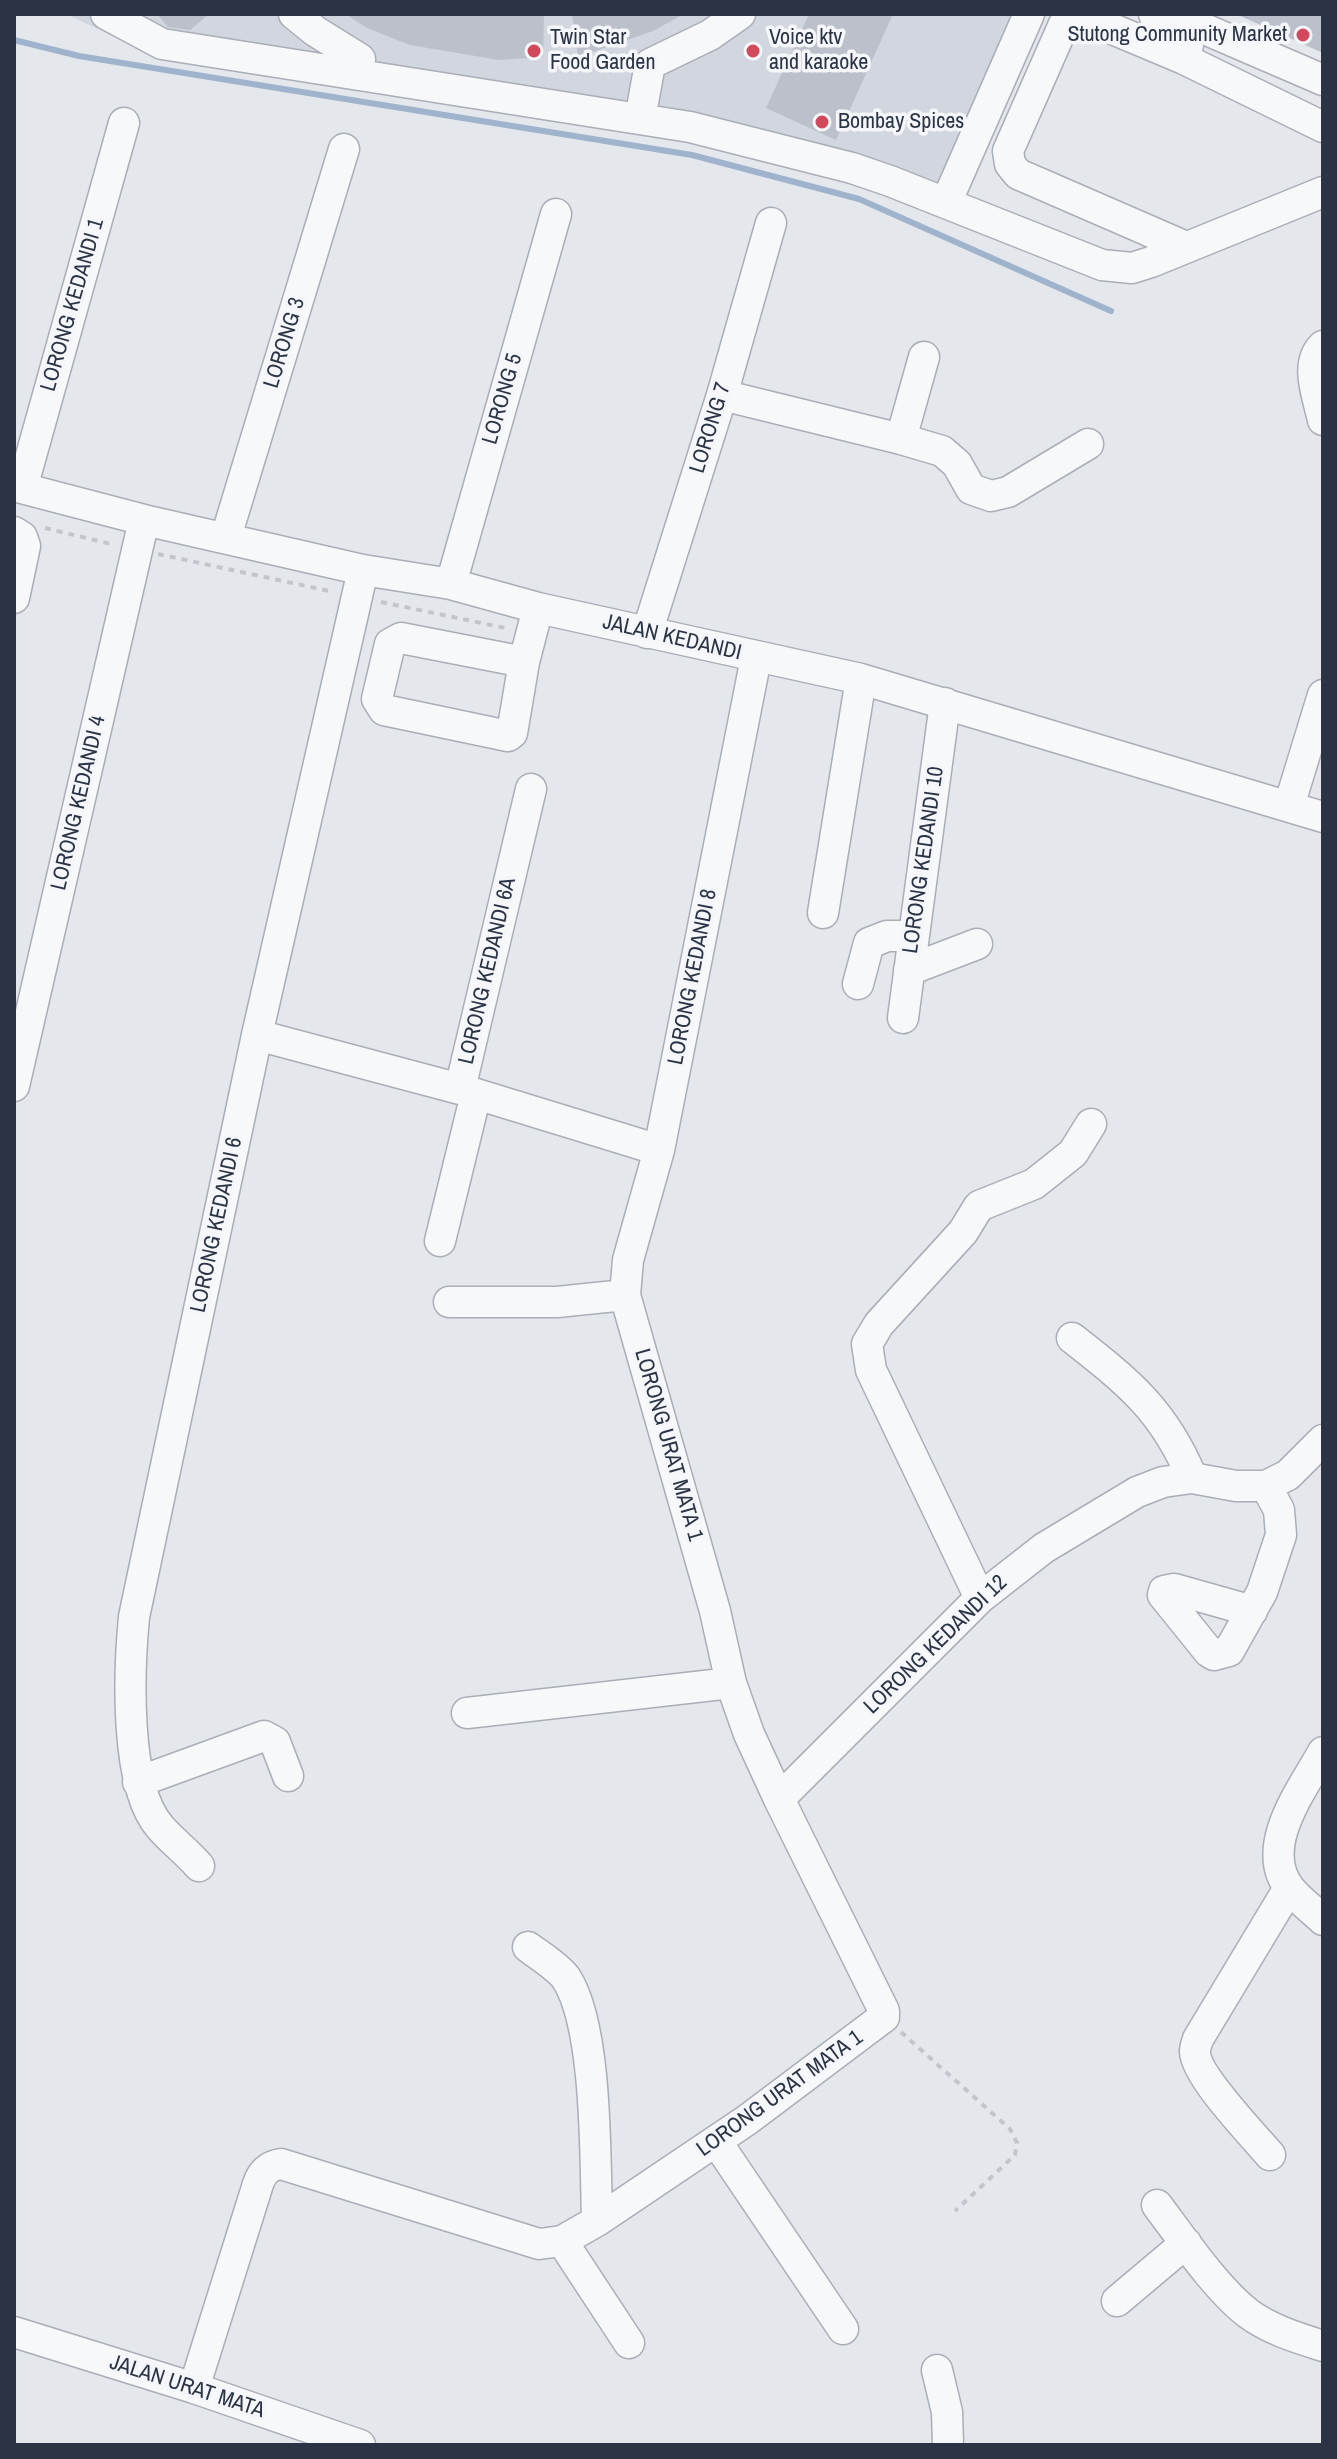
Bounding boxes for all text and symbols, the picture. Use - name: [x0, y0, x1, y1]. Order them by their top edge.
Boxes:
- place label: Stutong Community Market: [1067, 22, 1287, 48]
- place label: Twin Star Food Garden: [550, 25, 655, 76]
- place label: Voice ktv and karaoke: [769, 25, 868, 76]
- marker: Stutong Community Market: [1294, 26, 1312, 44]
- marker: Twin Star Food Garden: [525, 42, 543, 60]
- marker: Voice ktv and karaoke: [744, 42, 762, 60]
- place label: Bombay Spices: [838, 109, 964, 135]
- marker: Bombay Spices: [813, 113, 831, 131]
- street label: LORONG KEDANDI 1: [36, 216, 110, 394]
- street label: LORONG 3: [259, 295, 311, 391]
- street label: LORONG 5: [477, 351, 529, 447]
- street label: LORONG 7: [685, 380, 737, 476]
- street label: JALAN KEDANDI: [600, 609, 744, 667]
- street label: LORONG KEDANDI 4: [46, 713, 112, 893]
- street label: LORONG KEDANDI 10: [898, 765, 950, 955]
- street label: LORONG KEDANDI 6A: [454, 875, 522, 1067]
- street label: LORONG KEDANDI 8: [663, 887, 723, 1067]
- street label: LORONG KEDANDI 6: [186, 1135, 248, 1315]
- street label: LORONG URAT MATA 1: [628, 1346, 708, 1544]
- street label: LORONG KEDANDI 12: [859, 1570, 1013, 1720]
- street label: LORONG URAT MATA 1: [692, 2025, 868, 2163]
- street label: JALAN URAT MATA: [106, 2350, 268, 2424]

